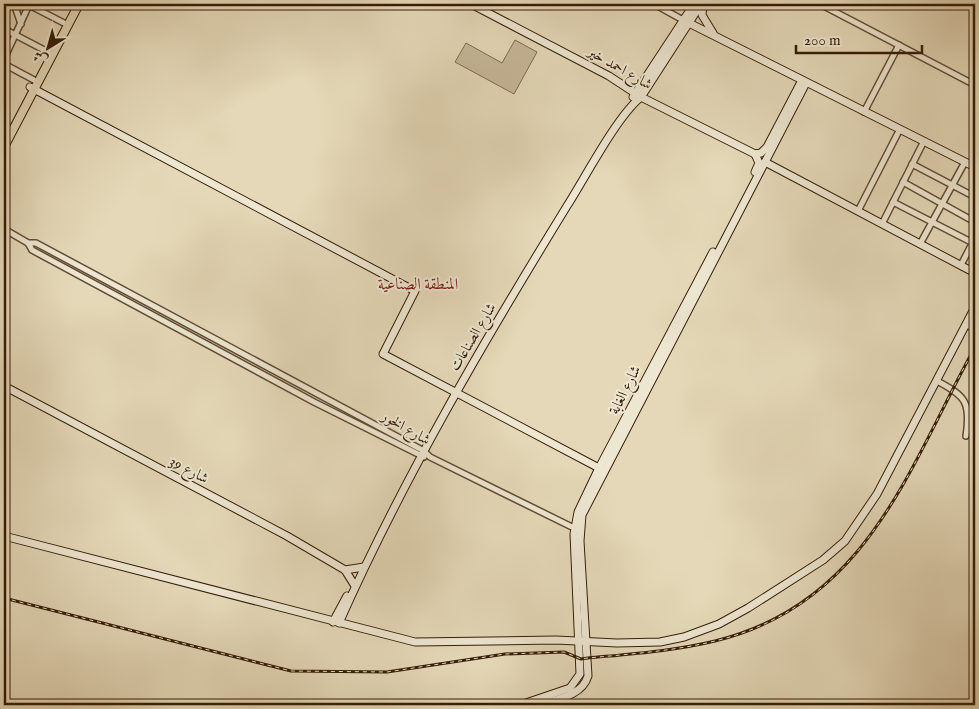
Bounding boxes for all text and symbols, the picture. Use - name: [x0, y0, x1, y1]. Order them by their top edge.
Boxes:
- north arrow: [22, 22, 72, 72]
- scale bar: [796, 22, 923, 54]
- text: 200 m: [804, 31, 841, 50]
- street label: شارع احمد خير: [581, 41, 656, 97]
- text: ش: [30, 46, 52, 69]
- district label: المنطقة الصناعية: [378, 275, 458, 295]
- street label: شارع الصناعات: [445, 299, 503, 376]
- street label: شارع الغابة: [605, 362, 648, 419]
- street label: شارع الخور: [375, 405, 434, 452]
- street label: شارع 39: [165, 452, 212, 491]

